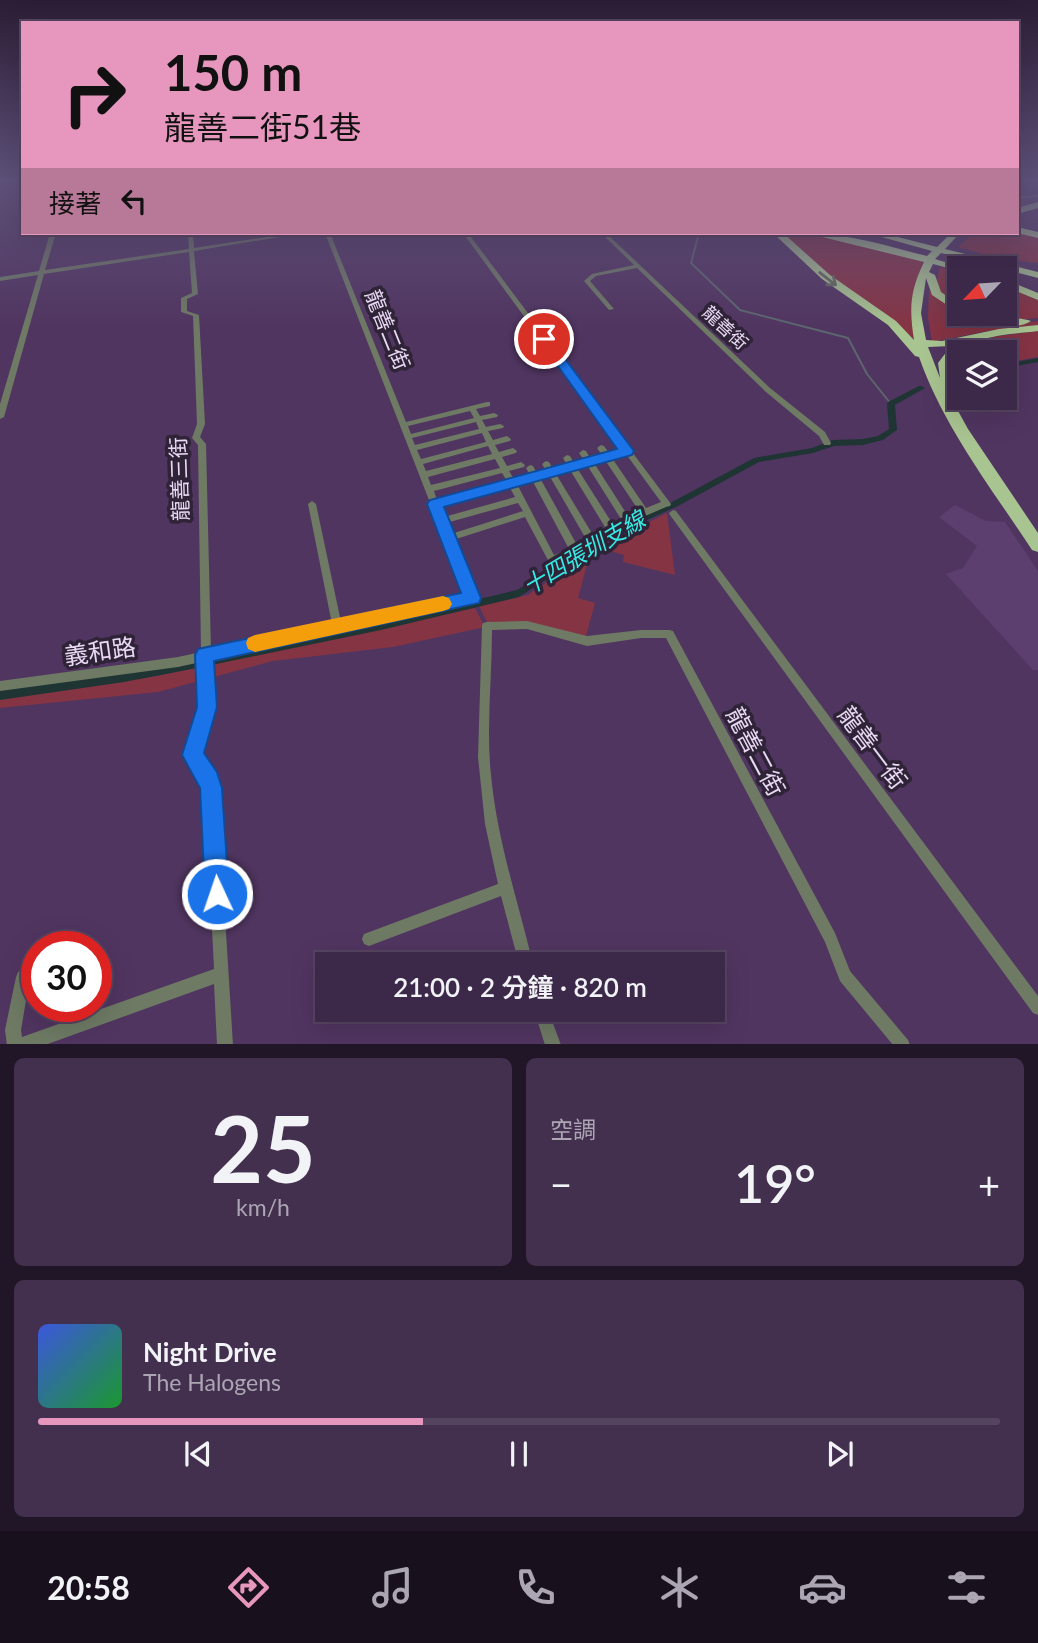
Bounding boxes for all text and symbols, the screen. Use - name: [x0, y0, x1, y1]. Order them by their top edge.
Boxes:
- text: 150 m: [164, 43, 302, 101]
- icon: right: [49, 49, 140, 140]
- text: 龍善二街51巷: [164, 107, 361, 146]
- icon: left: [115, 182, 153, 220]
- text: 接著: [49, 187, 101, 219]
- north arrow: [947, 256, 1017, 326]
- map controls: [947, 256, 1017, 410]
- one-way arrow: [818, 271, 837, 286]
- street label: 龍善二街: [361, 286, 416, 373]
- street label: 龍善街: [698, 301, 753, 354]
- pin: [514, 309, 574, 369]
- icon: arrive: [525, 320, 563, 358]
- button: layers: [947, 340, 1017, 410]
- street label: 龍善三街: [165, 437, 192, 521]
- water label: 十四張圳支線: [517, 503, 652, 600]
- street label: 義和路: [62, 631, 137, 670]
- street label: 龍善一街: [833, 700, 914, 794]
- street label: 龍善二街: [721, 702, 792, 800]
- position arrow: [180, 857, 254, 931]
- speed limit sign: 30: [21, 931, 112, 1022]
- text: 21:00 · 2 分鐘 · 820 m: [393, 971, 647, 1003]
- text: 25: [210, 1093, 316, 1202]
- text: 空調: [550, 1115, 596, 1143]
- text: 19°: [734, 1152, 816, 1214]
- text: −: [550, 1161, 572, 1207]
- text: +: [978, 1161, 1000, 1207]
- text: km/h: [236, 1193, 290, 1221]
- text: Night Drive: [143, 1336, 277, 1368]
- text: The Halogens: [143, 1368, 281, 1396]
- icon: previous: [179, 1435, 217, 1473]
- icon: pause: [500, 1435, 538, 1473]
- icon: next: [821, 1435, 859, 1473]
- icon: directions: [224, 1563, 273, 1612]
- icon: music: [368, 1563, 417, 1612]
- icon: phone: [511, 1563, 560, 1612]
- icon: climate: [655, 1563, 704, 1612]
- icon: car: [798, 1563, 847, 1612]
- icon: filters: [942, 1563, 991, 1612]
- text: 20:58: [47, 1568, 130, 1607]

